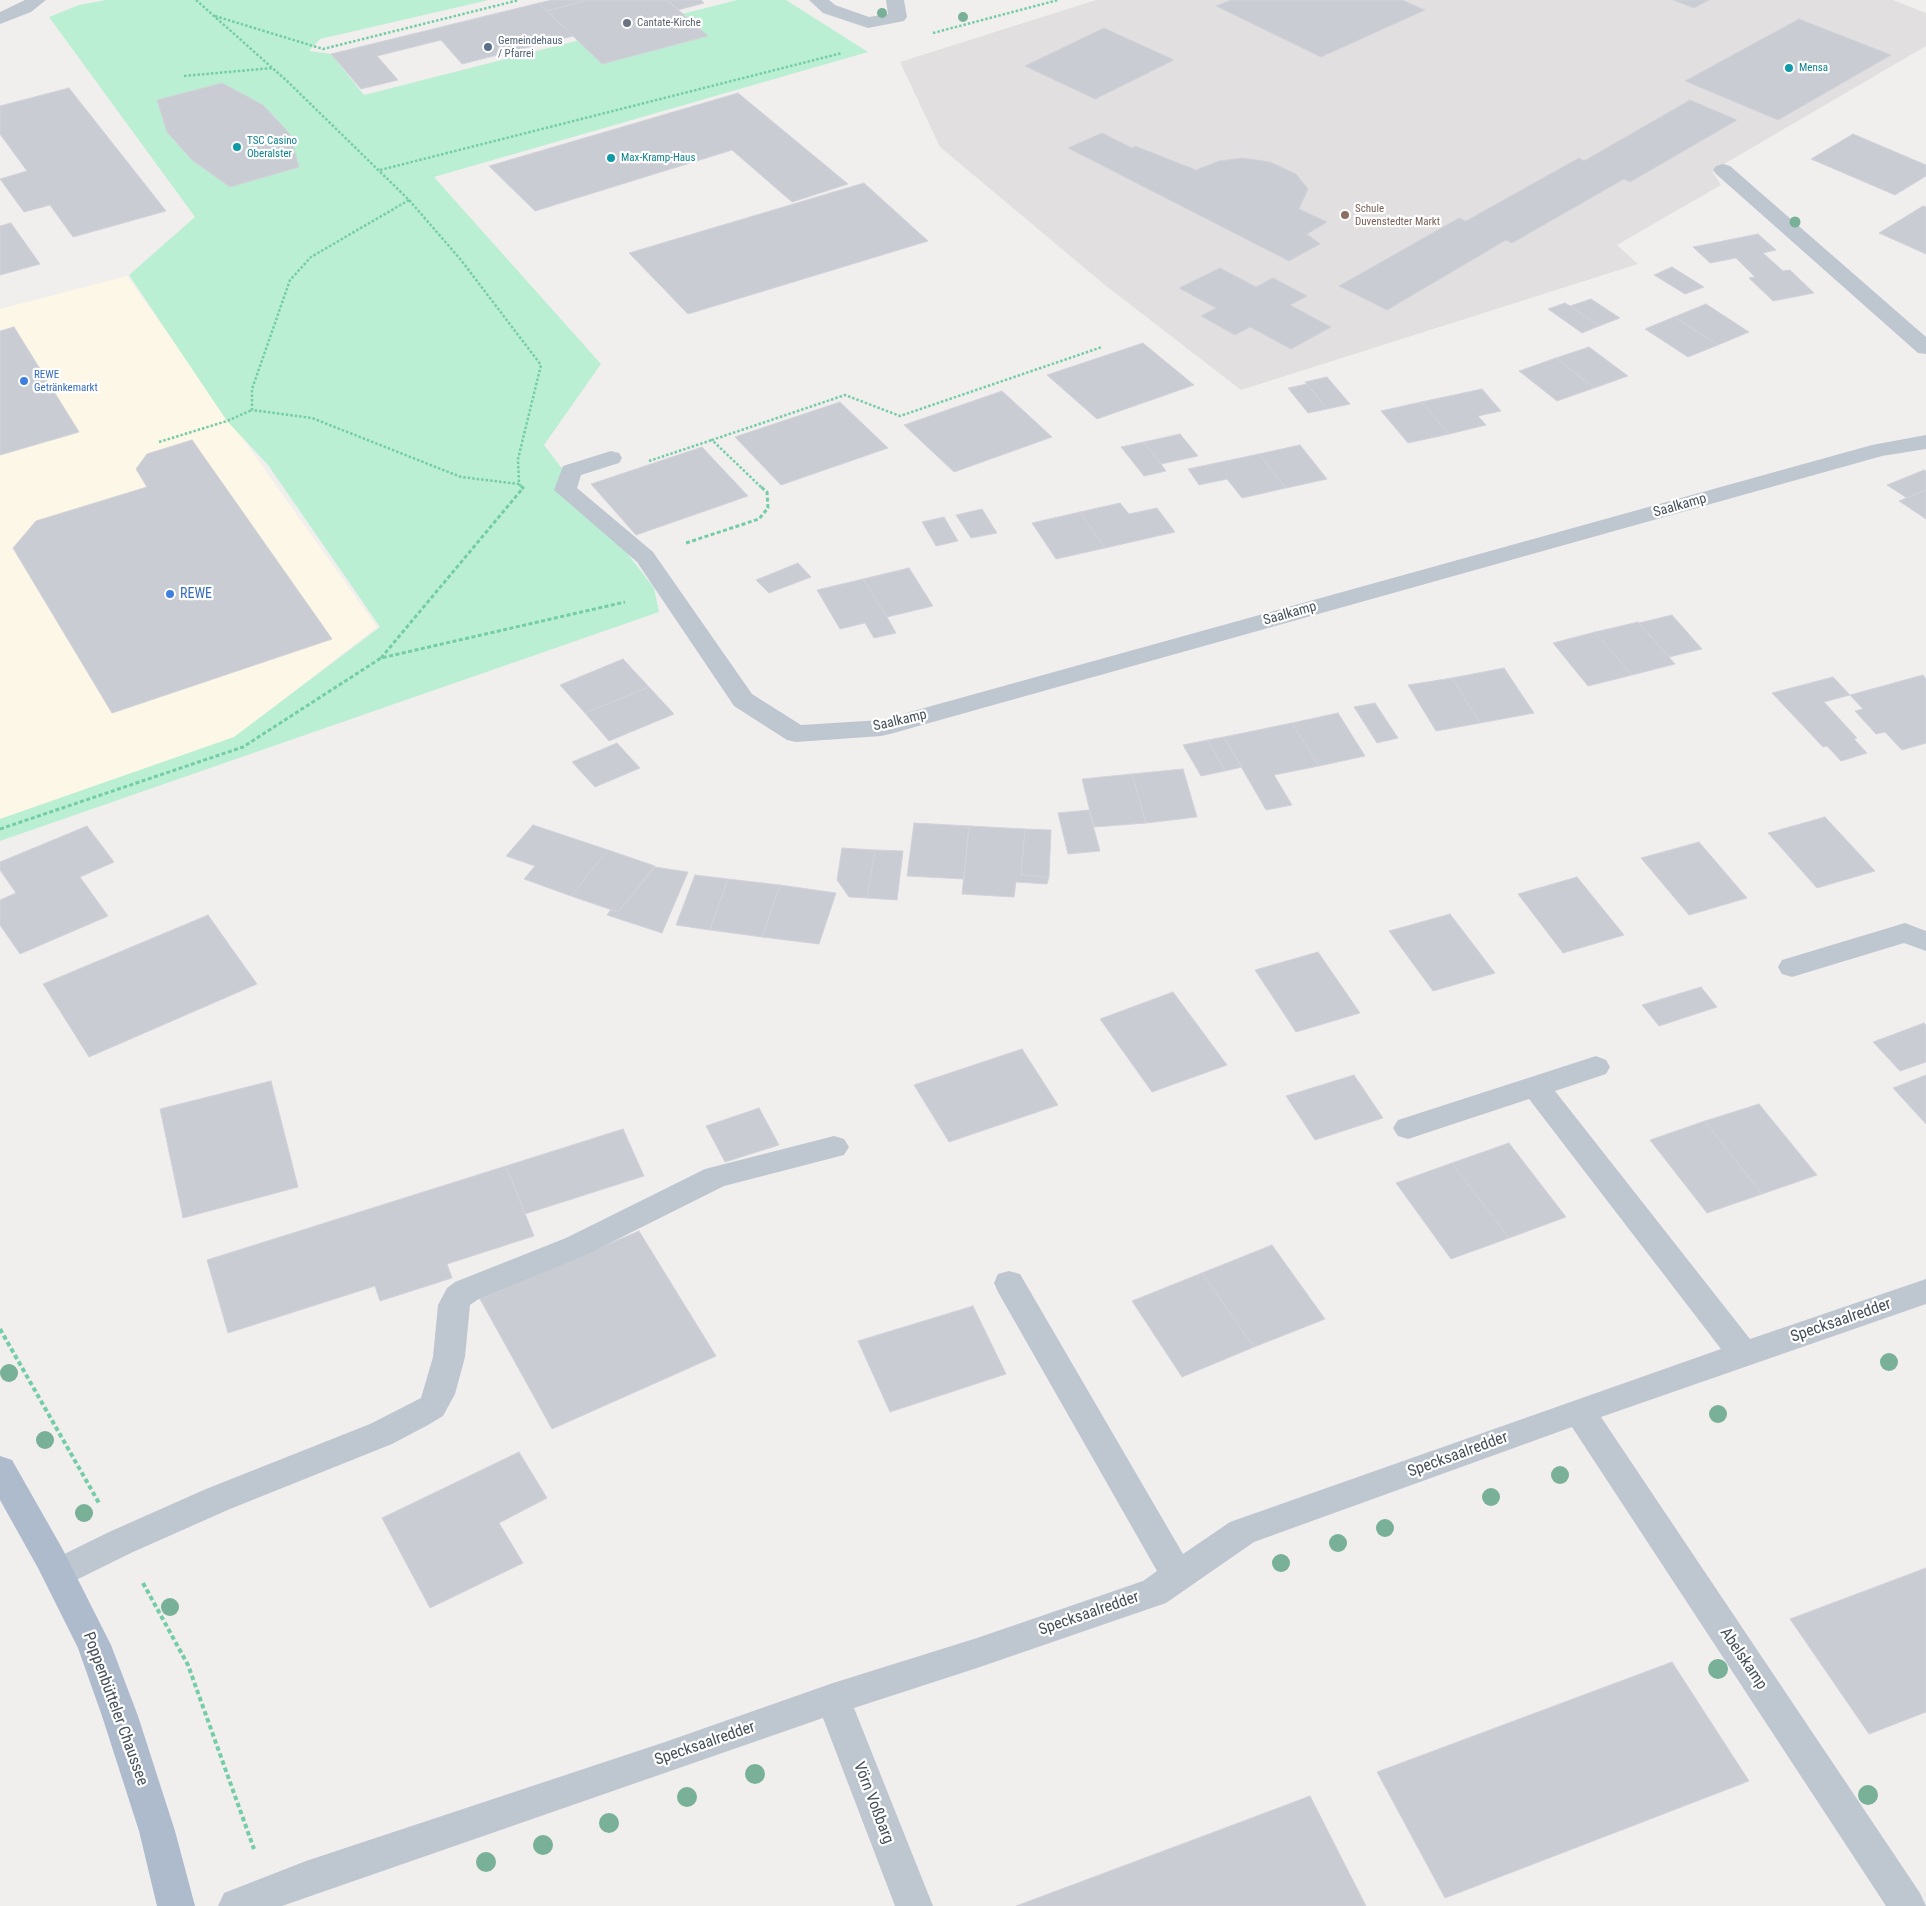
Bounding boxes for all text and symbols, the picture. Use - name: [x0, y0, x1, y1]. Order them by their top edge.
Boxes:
- place label: Cantate-Kirche: [637, 16, 701, 30]
- marker: Cantate-Kirche: [621, 17, 633, 29]
- place label: Gemeindehaus / Pfarrei: [498, 34, 562, 60]
- marker: Gemeindehaus / Pfarrei: [482, 41, 494, 53]
- place label: Mensa: [1799, 61, 1828, 75]
- marker: Mensa: [1783, 62, 1795, 74]
- place label: TSC Casino Oberalster: [247, 134, 297, 160]
- marker: TSC Casino Oberalster: [231, 141, 243, 153]
- place label: Max-Kramp-Haus: [621, 151, 695, 165]
- marker: Max-Kramp-Haus: [605, 152, 617, 164]
- place label: Schule Duvenstedter Markt: [1355, 202, 1440, 228]
- marker: Schule Duvenstedter Markt: [1339, 209, 1351, 221]
- place label: REWE Getränkemarkt: [34, 368, 98, 394]
- marker: REWE Getränkemarkt: [18, 375, 30, 387]
- street label: Saalkamp: [1652, 490, 1708, 522]
- place label: REWE: [180, 586, 212, 602]
- marker: REWE: [164, 588, 176, 600]
- street label: Saalkamp: [1262, 598, 1318, 630]
- street label: Saalkamp: [872, 707, 928, 735]
- street label: Specksaalredder: [1788, 1295, 1894, 1347]
- street label: Specksaalredder: [1405, 1428, 1511, 1482]
- street label: Specksaalredder: [1036, 1588, 1142, 1640]
- street label: Abelskamp: [1715, 1624, 1771, 1694]
- street label: Poppenbütteler Chaussee: [78, 1630, 152, 1788]
- street label: Specksaalredder: [652, 1718, 758, 1770]
- street label: Vörn Voßbarg: [849, 1759, 897, 1847]

